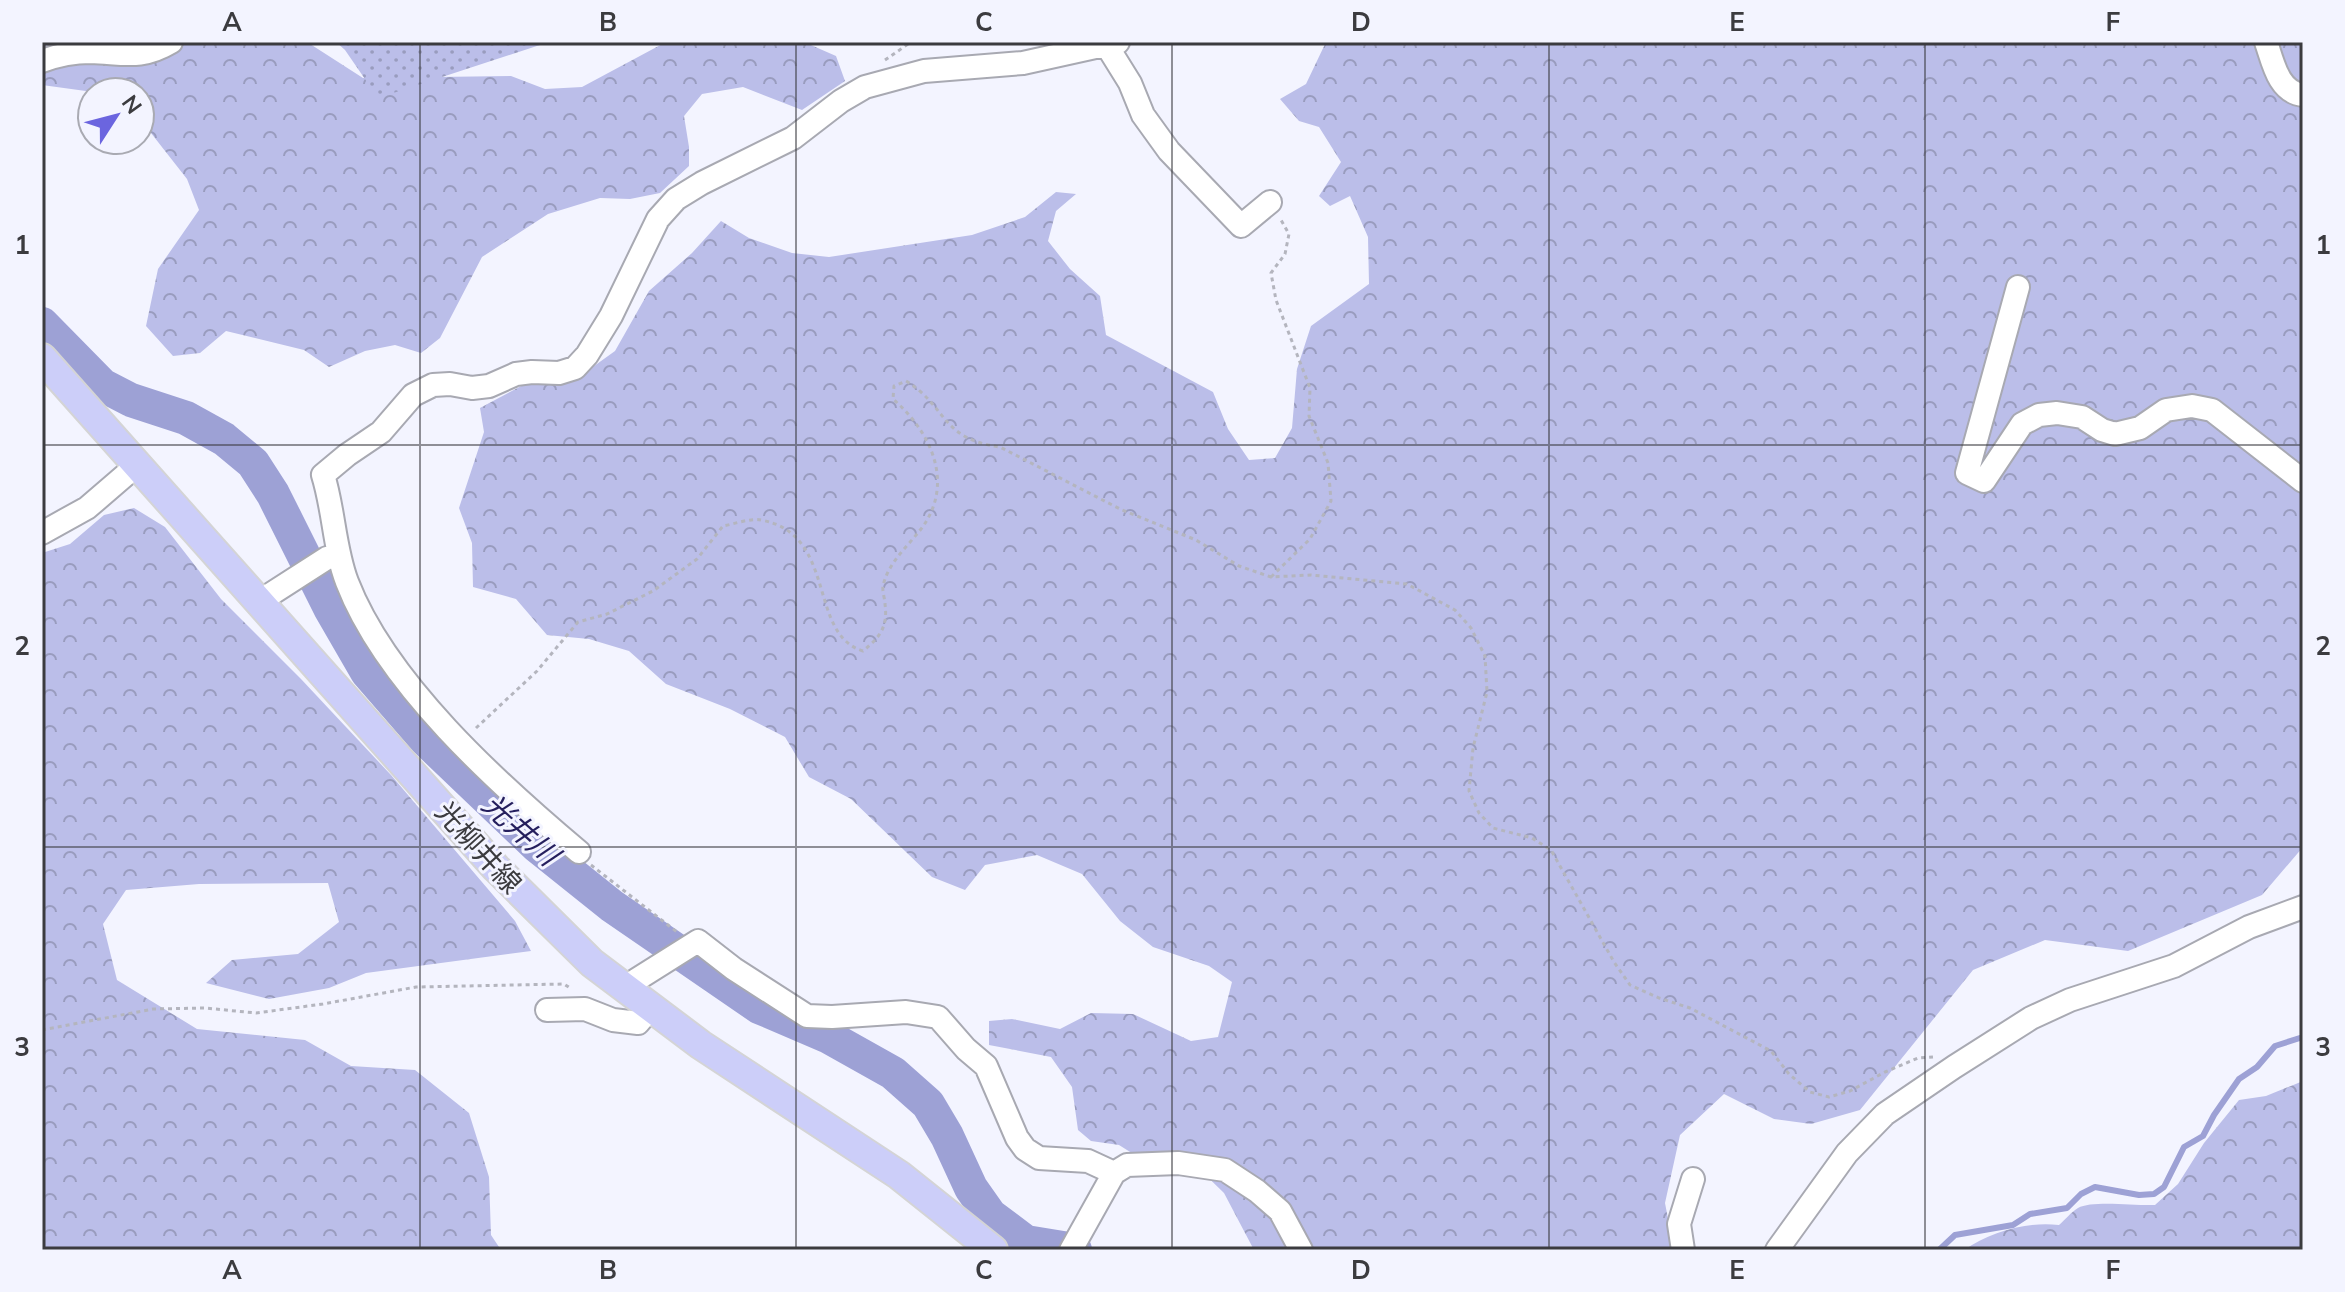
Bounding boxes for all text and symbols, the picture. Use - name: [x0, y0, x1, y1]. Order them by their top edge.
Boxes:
- text: A: [222, 5, 242, 38]
- text: B: [599, 5, 617, 38]
- text: C: [975, 5, 993, 38]
- text: D: [1351, 5, 1371, 38]
- text: E: [1729, 5, 1745, 38]
- text: F: [2106, 5, 2121, 38]
- north arrow: [76, 76, 156, 156]
- text: N: [116, 89, 148, 119]
- text: 1: [14, 228, 30, 261]
- text: 1: [2315, 228, 2331, 261]
- text: 2: [14, 629, 30, 662]
- text: 2: [2315, 629, 2331, 662]
- water label: 光井川: [475, 785, 569, 875]
- street label: 光柳井線: [429, 794, 529, 900]
- text: 3: [14, 1030, 30, 1063]
- text: 3: [2315, 1030, 2331, 1063]
- text: A: [222, 1253, 242, 1286]
- text: B: [599, 1253, 617, 1286]
- text: C: [975, 1253, 993, 1286]
- text: D: [1351, 1253, 1371, 1286]
- text: E: [1729, 1253, 1745, 1286]
- text: F: [2106, 1253, 2121, 1286]

